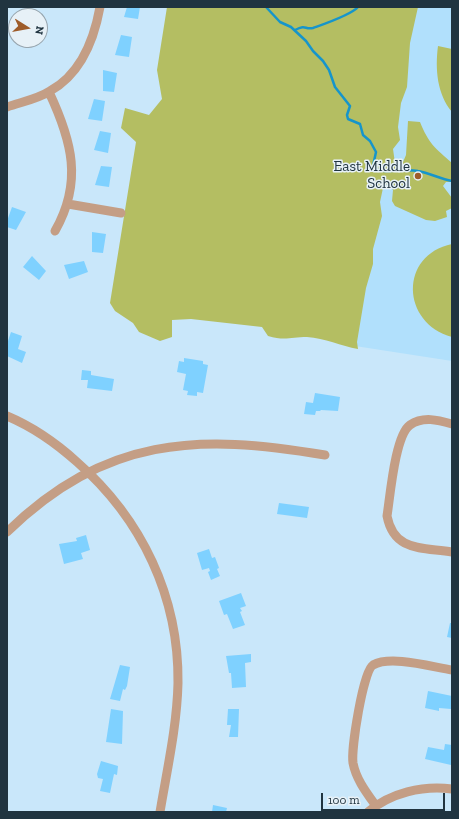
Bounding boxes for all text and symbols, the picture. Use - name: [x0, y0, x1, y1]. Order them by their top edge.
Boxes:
- north arrow: [8, 8, 48, 48]
- text: N: [32, 25, 46, 36]
- place label: East Middle School: [333, 158, 410, 193]
- marker: East Middle School: [413, 171, 423, 181]
- scale bar: [323, 785, 447, 811]
- text: 100 m: [328, 793, 360, 807]

